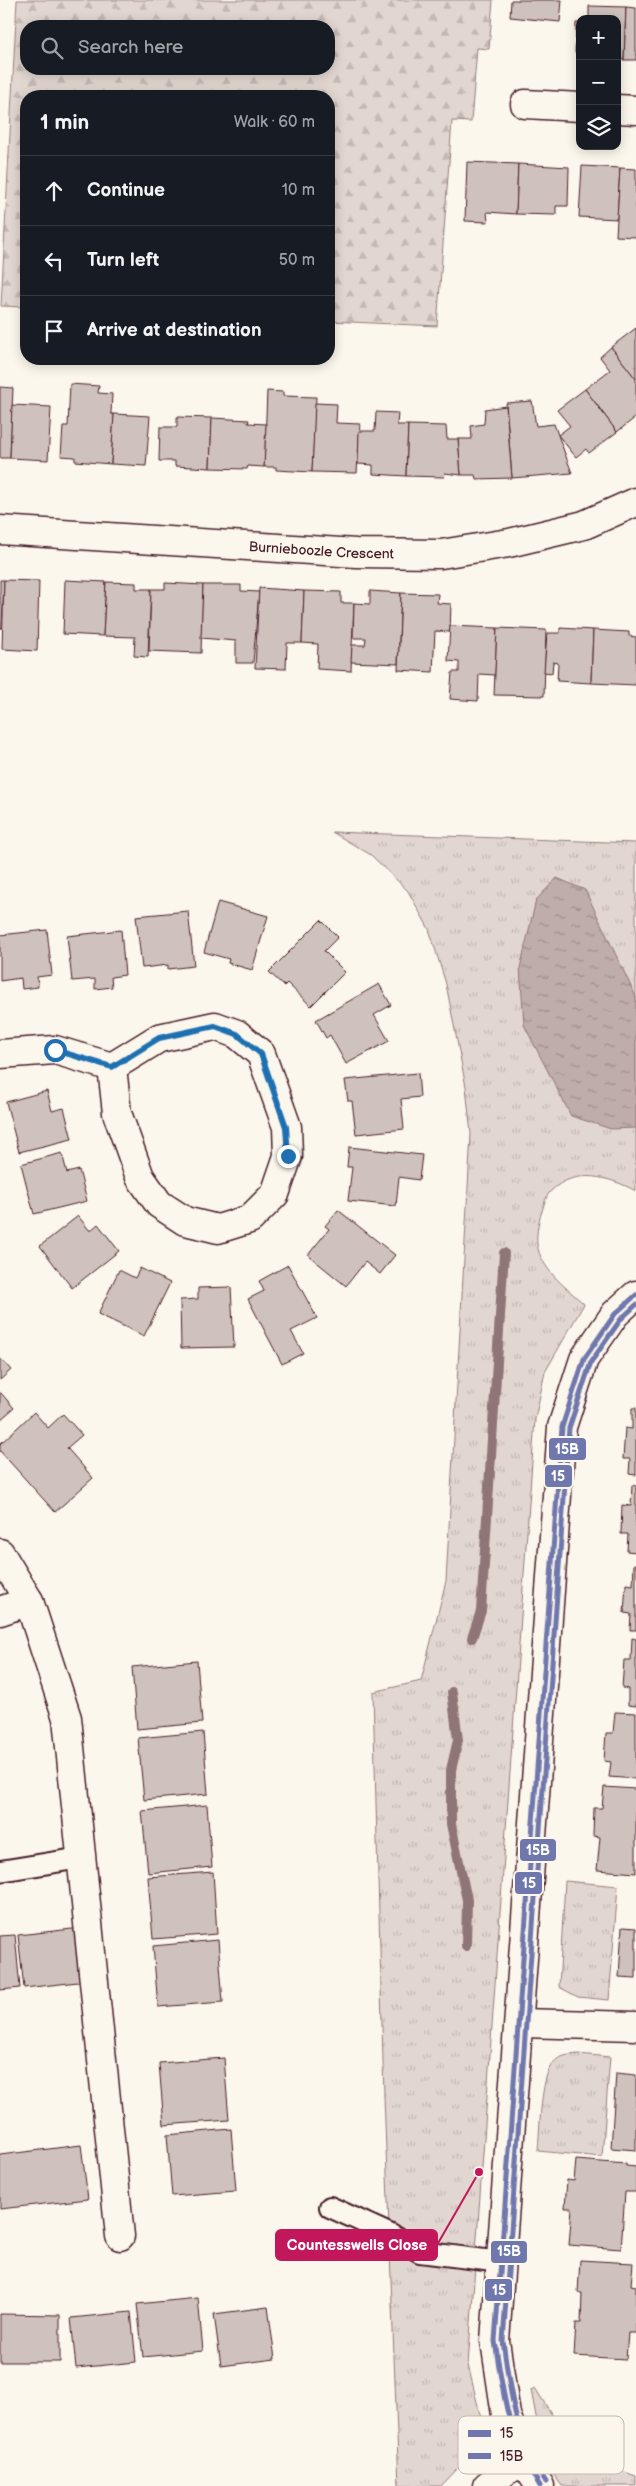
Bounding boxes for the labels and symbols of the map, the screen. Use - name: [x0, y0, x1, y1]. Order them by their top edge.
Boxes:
- street label: Burnieboozle Crescent: [248, 538, 395, 562]
- route start: [44, 1039, 67, 1062]
- route end: [277, 1145, 300, 1168]
- line badge: 15B: [548, 1437, 587, 1461]
- text: 15B: [555, 1441, 579, 1458]
- line badge: 15: [544, 1464, 573, 1488]
- text: 15: [551, 1468, 565, 1485]
- line badge: 15B: [519, 1838, 557, 1862]
- text: 15B: [526, 1842, 550, 1859]
- line badge: 15: [514, 1871, 543, 1895]
- text: 15: [522, 1875, 536, 1892]
- callout: Countesswells Close: [276, 2230, 437, 2260]
- text: Countesswells Close: [287, 2236, 428, 2255]
- line badge: 15B: [490, 2240, 528, 2264]
- text: 15B: [497, 2243, 521, 2260]
- line badge: 15: [484, 2278, 513, 2302]
- text: 15: [492, 2282, 506, 2299]
- legend: [458, 2416, 624, 2474]
- text: 15: [500, 2425, 513, 2442]
- text: 15B: [500, 2448, 523, 2465]

